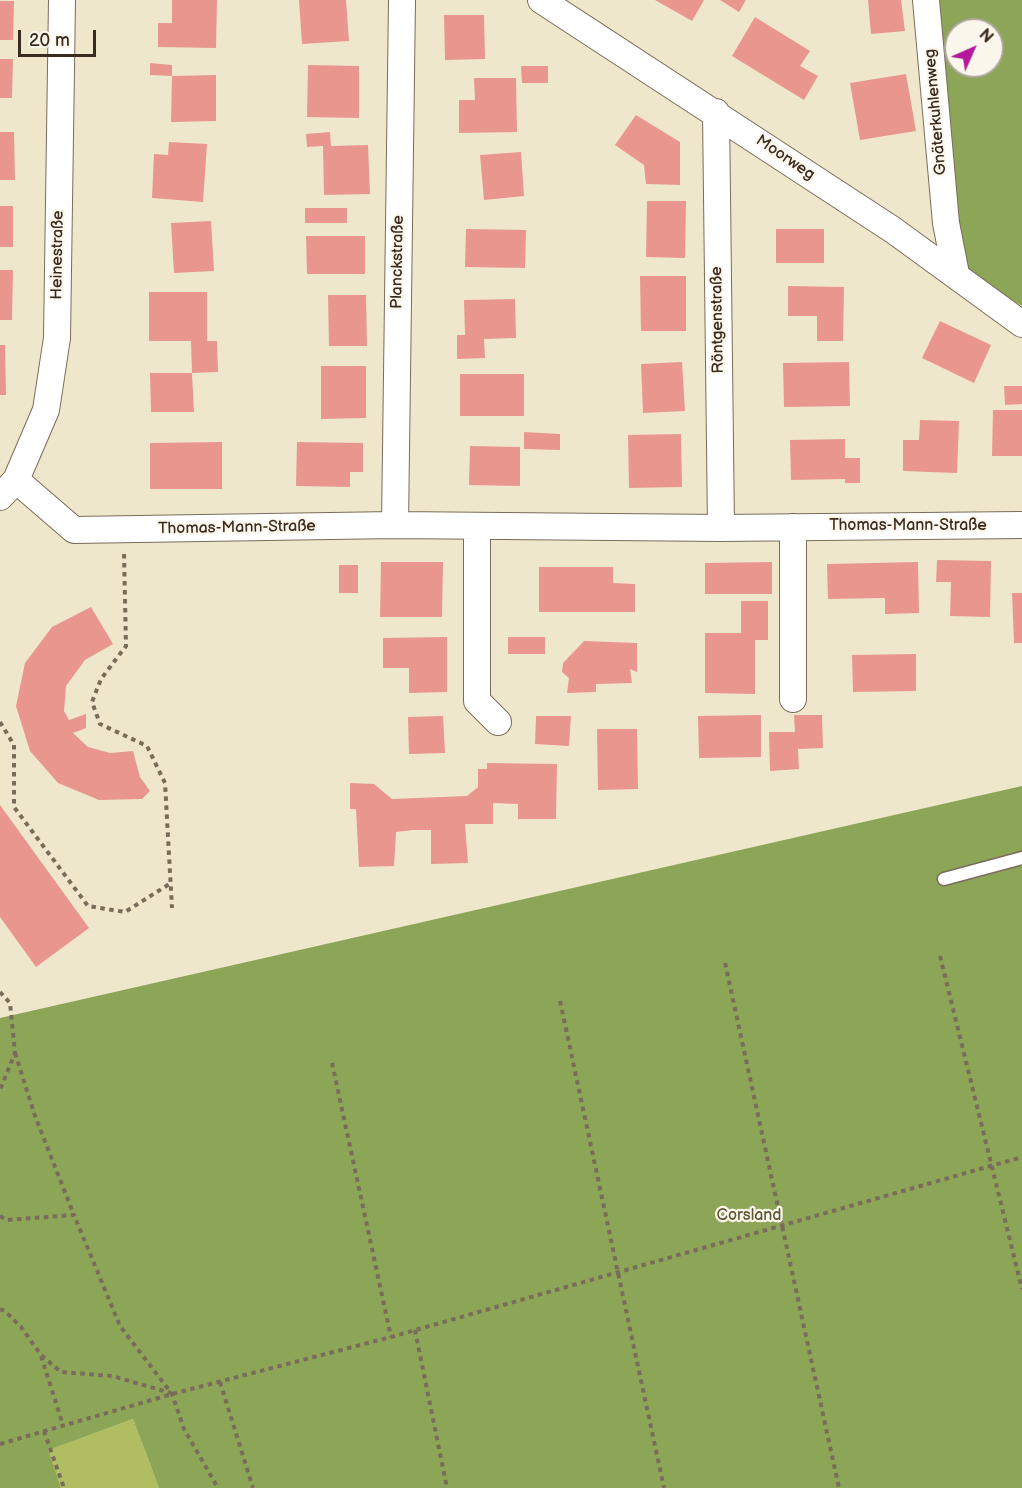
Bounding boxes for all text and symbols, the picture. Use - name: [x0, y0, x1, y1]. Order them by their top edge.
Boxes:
- scale bar: [21, 18, 99, 56]
- north arrow: [944, 18, 1004, 78]
- text: N: [975, 25, 997, 47]
- text: 20 m: [29, 30, 70, 51]
- street label: Gnäterkuhlenweg: [921, 48, 951, 176]
- street label: Moorweg: [752, 131, 818, 185]
- street label: Heinestraße: [48, 210, 68, 300]
- street label: Planckstraße: [388, 215, 408, 309]
- street label: Röntgenstraße: [707, 266, 729, 374]
- street label: Thomas-Mann-Straße: [829, 516, 987, 536]
- street label: Thomas-Mann-Straße: [158, 517, 316, 539]
- park label: Corsland: [717, 1206, 781, 1226]

